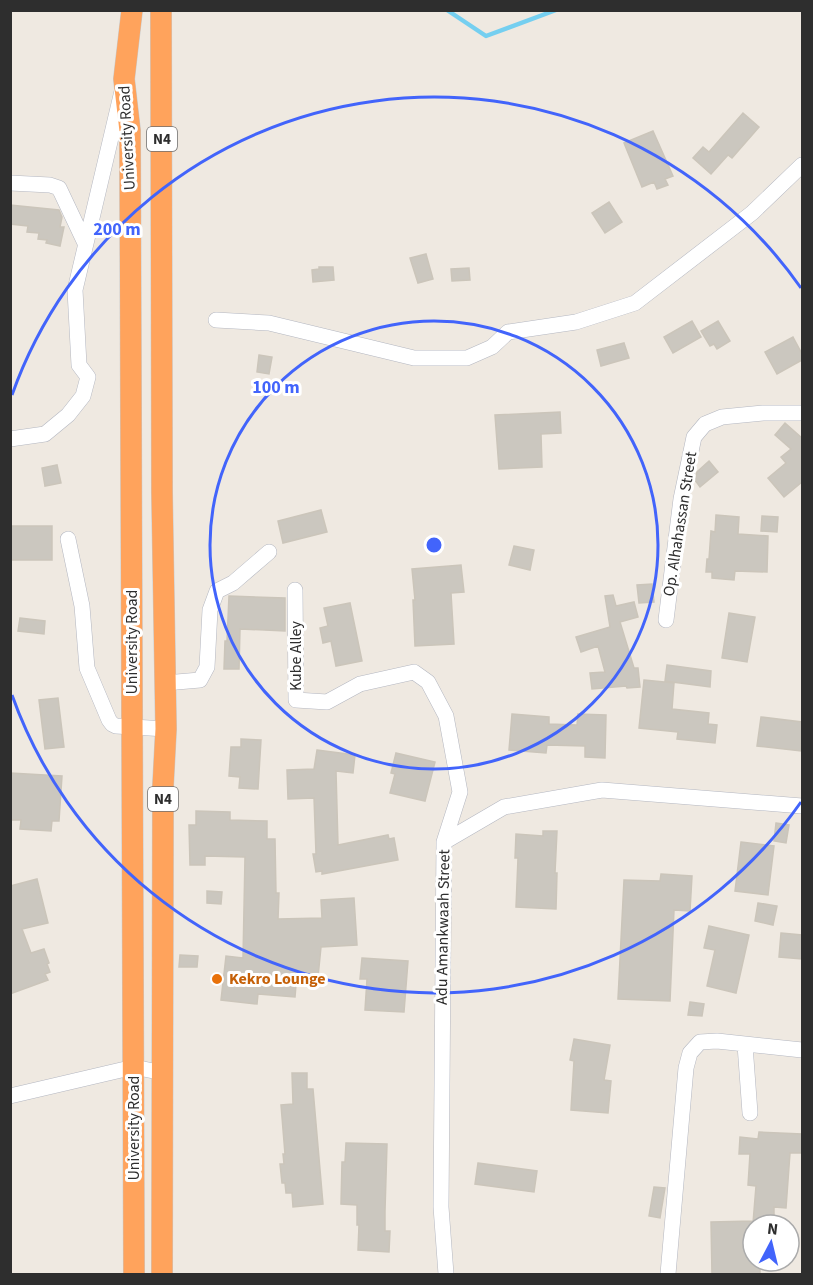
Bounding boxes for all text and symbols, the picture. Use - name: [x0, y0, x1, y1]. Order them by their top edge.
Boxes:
- street label: University Road: [113, 85, 141, 191]
- road number: N4: [147, 127, 177, 151]
- text: 200 m: [93, 217, 141, 242]
- text: 100 m: [252, 375, 300, 400]
- street label: Op. Alhahassan Street: [658, 449, 702, 598]
- centre of rings: [424, 535, 444, 555]
- street label: University Road: [121, 590, 143, 694]
- street label: Kube Alley: [285, 620, 307, 691]
- road number: N4: [148, 787, 178, 811]
- street label: Adu Amankwaah Street: [431, 848, 455, 1005]
- place label: Kekro Lounge: [229, 968, 326, 990]
- marker: Kekro Lounge: [210, 972, 224, 986]
- street label: University Road: [123, 1076, 145, 1180]
- north arrow: [741, 1213, 801, 1273]
- text: N: [766, 1218, 779, 1241]

